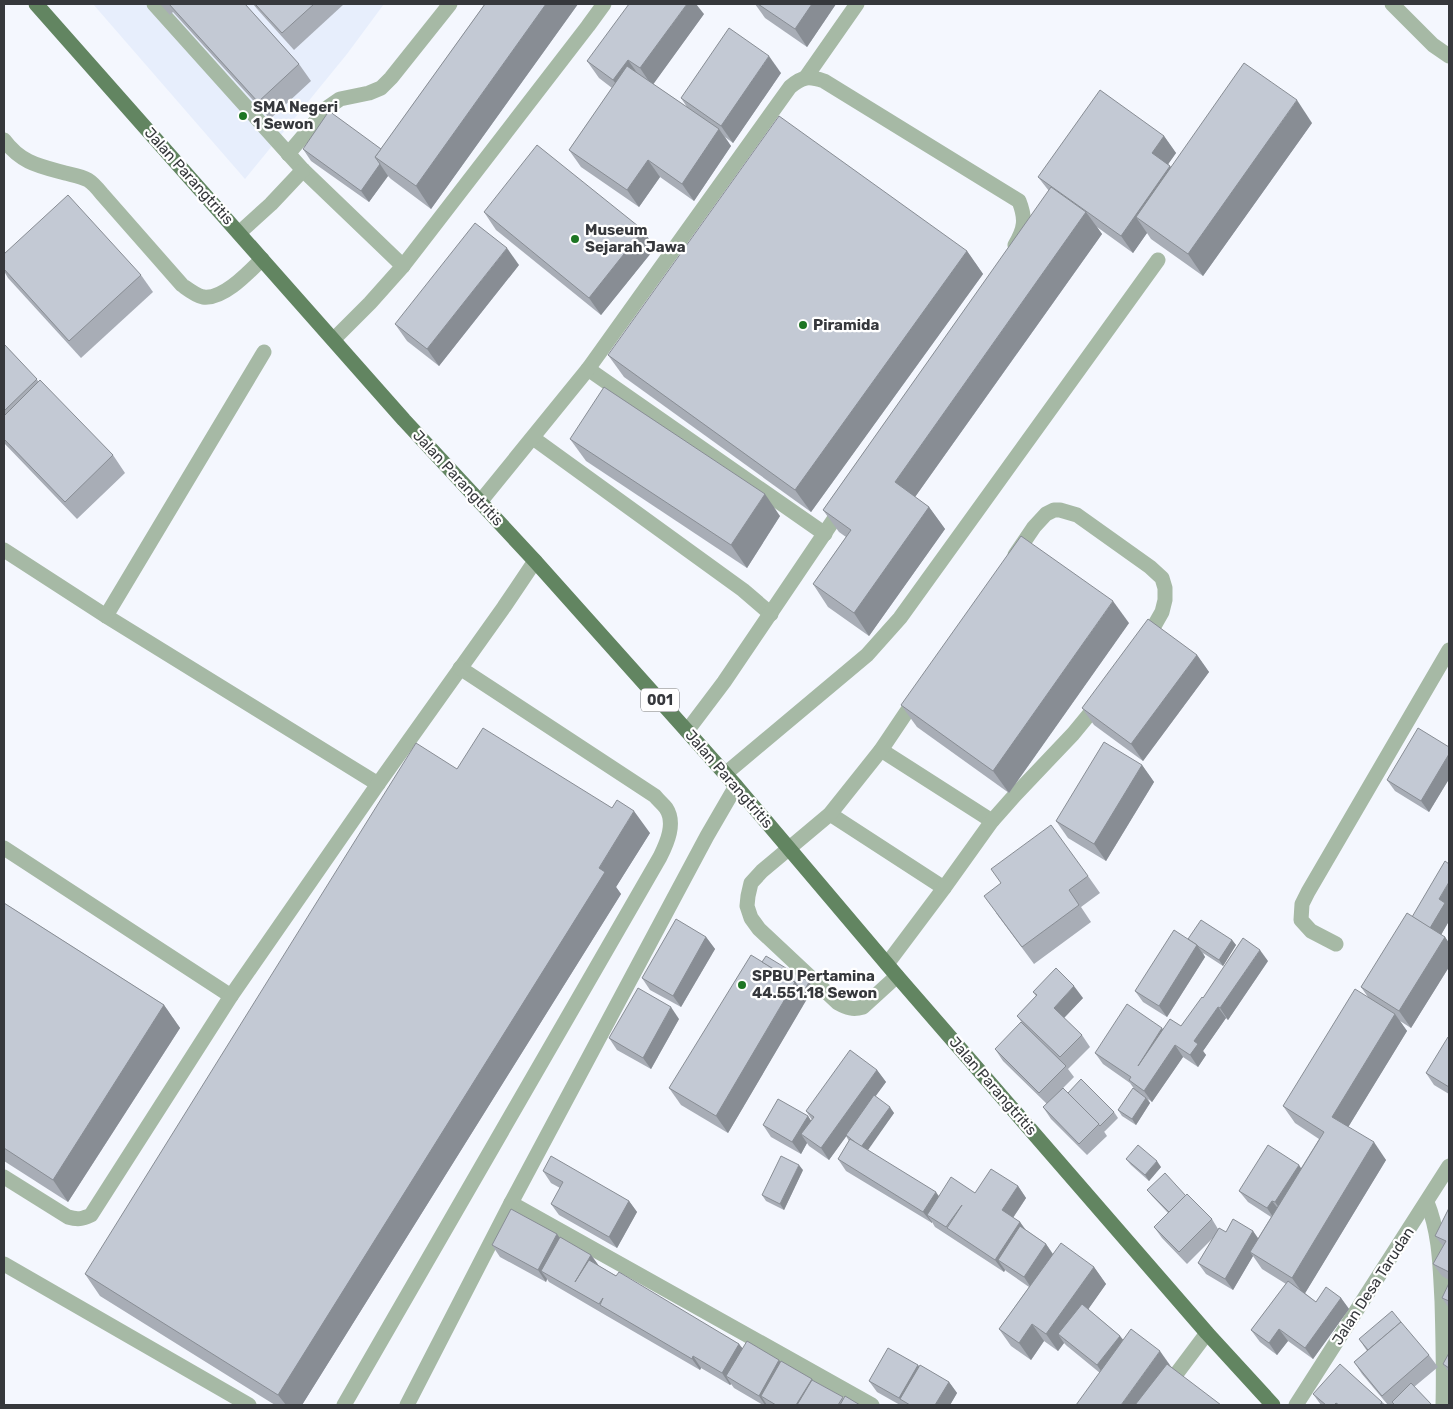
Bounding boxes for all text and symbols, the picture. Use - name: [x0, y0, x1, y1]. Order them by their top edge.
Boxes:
- place label: SMA Negeri 1 Sewon: [253, 98, 338, 133]
- marker: SMA Negeri 1 Sewon: [237, 110, 249, 122]
- street label: Jalan Parangtritis: [141, 124, 238, 229]
- place label: Museum Sejarah Jawa: [585, 221, 686, 256]
- marker: Museum Sejarah Jawa: [569, 233, 581, 245]
- place label: Piramida: [813, 316, 879, 334]
- marker: Piramida: [797, 319, 809, 331]
- street label: Jalan Parangtritis: [409, 426, 507, 530]
- road number: 001: [641, 688, 679, 712]
- street label: Jalan Parangtritis: [681, 726, 777, 832]
- place label: SPBU Pertamina 44.551.18 Sewon: [752, 967, 877, 1002]
- marker: SPBU Pertamina 44.551.18 Sewon: [736, 979, 748, 991]
- street label: Jalan Parangtritis: [945, 1033, 1041, 1139]
- street label: Jalan Desa Tarudan: [1328, 1224, 1418, 1348]

